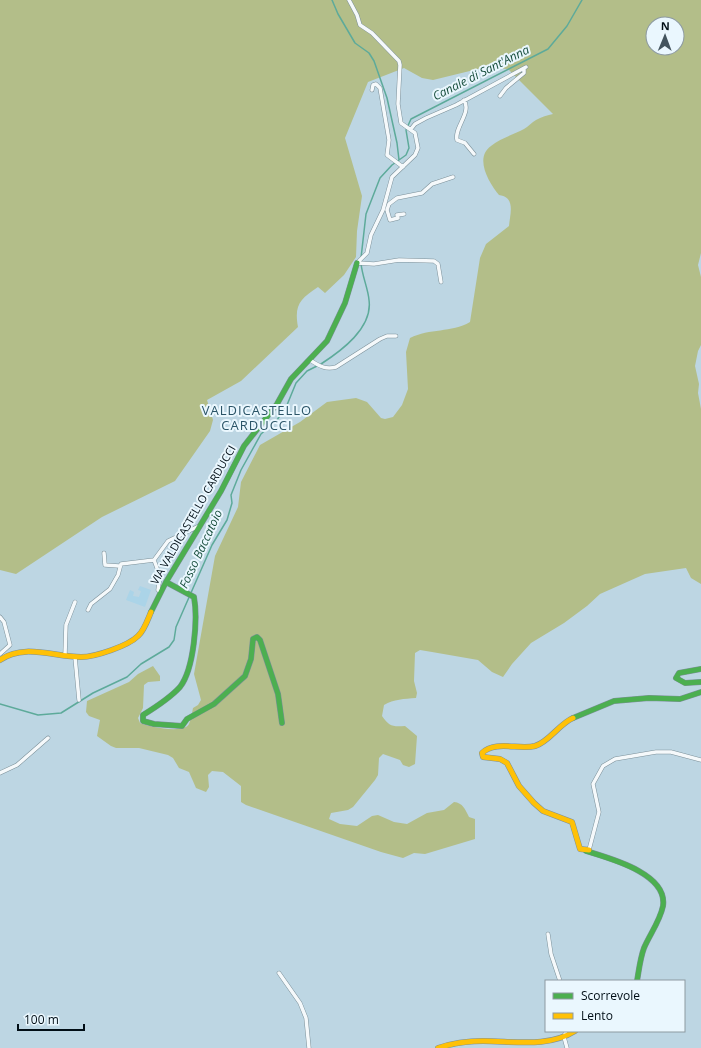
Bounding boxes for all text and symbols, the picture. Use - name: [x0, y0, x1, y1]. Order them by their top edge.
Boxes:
- north arrow: [645, 16, 685, 56]
- text: N: [661, 18, 670, 33]
- water label: Canale di Sant'Anna: [430, 41, 532, 104]
- district label: VALDICASTELLO CARDUCCI: [202, 401, 312, 434]
- street label: VIA VALDICASTELLO CARDUCCI: [146, 442, 239, 587]
- water label: Fosso Baccatoio: [175, 507, 226, 591]
- legend: [545, 980, 685, 1032]
- text: Scorrevole: [581, 987, 640, 1004]
- scale bar: [18, 1006, 84, 1032]
- text: Lento: [581, 1007, 613, 1024]
- text: 100 m: [24, 1011, 59, 1028]

